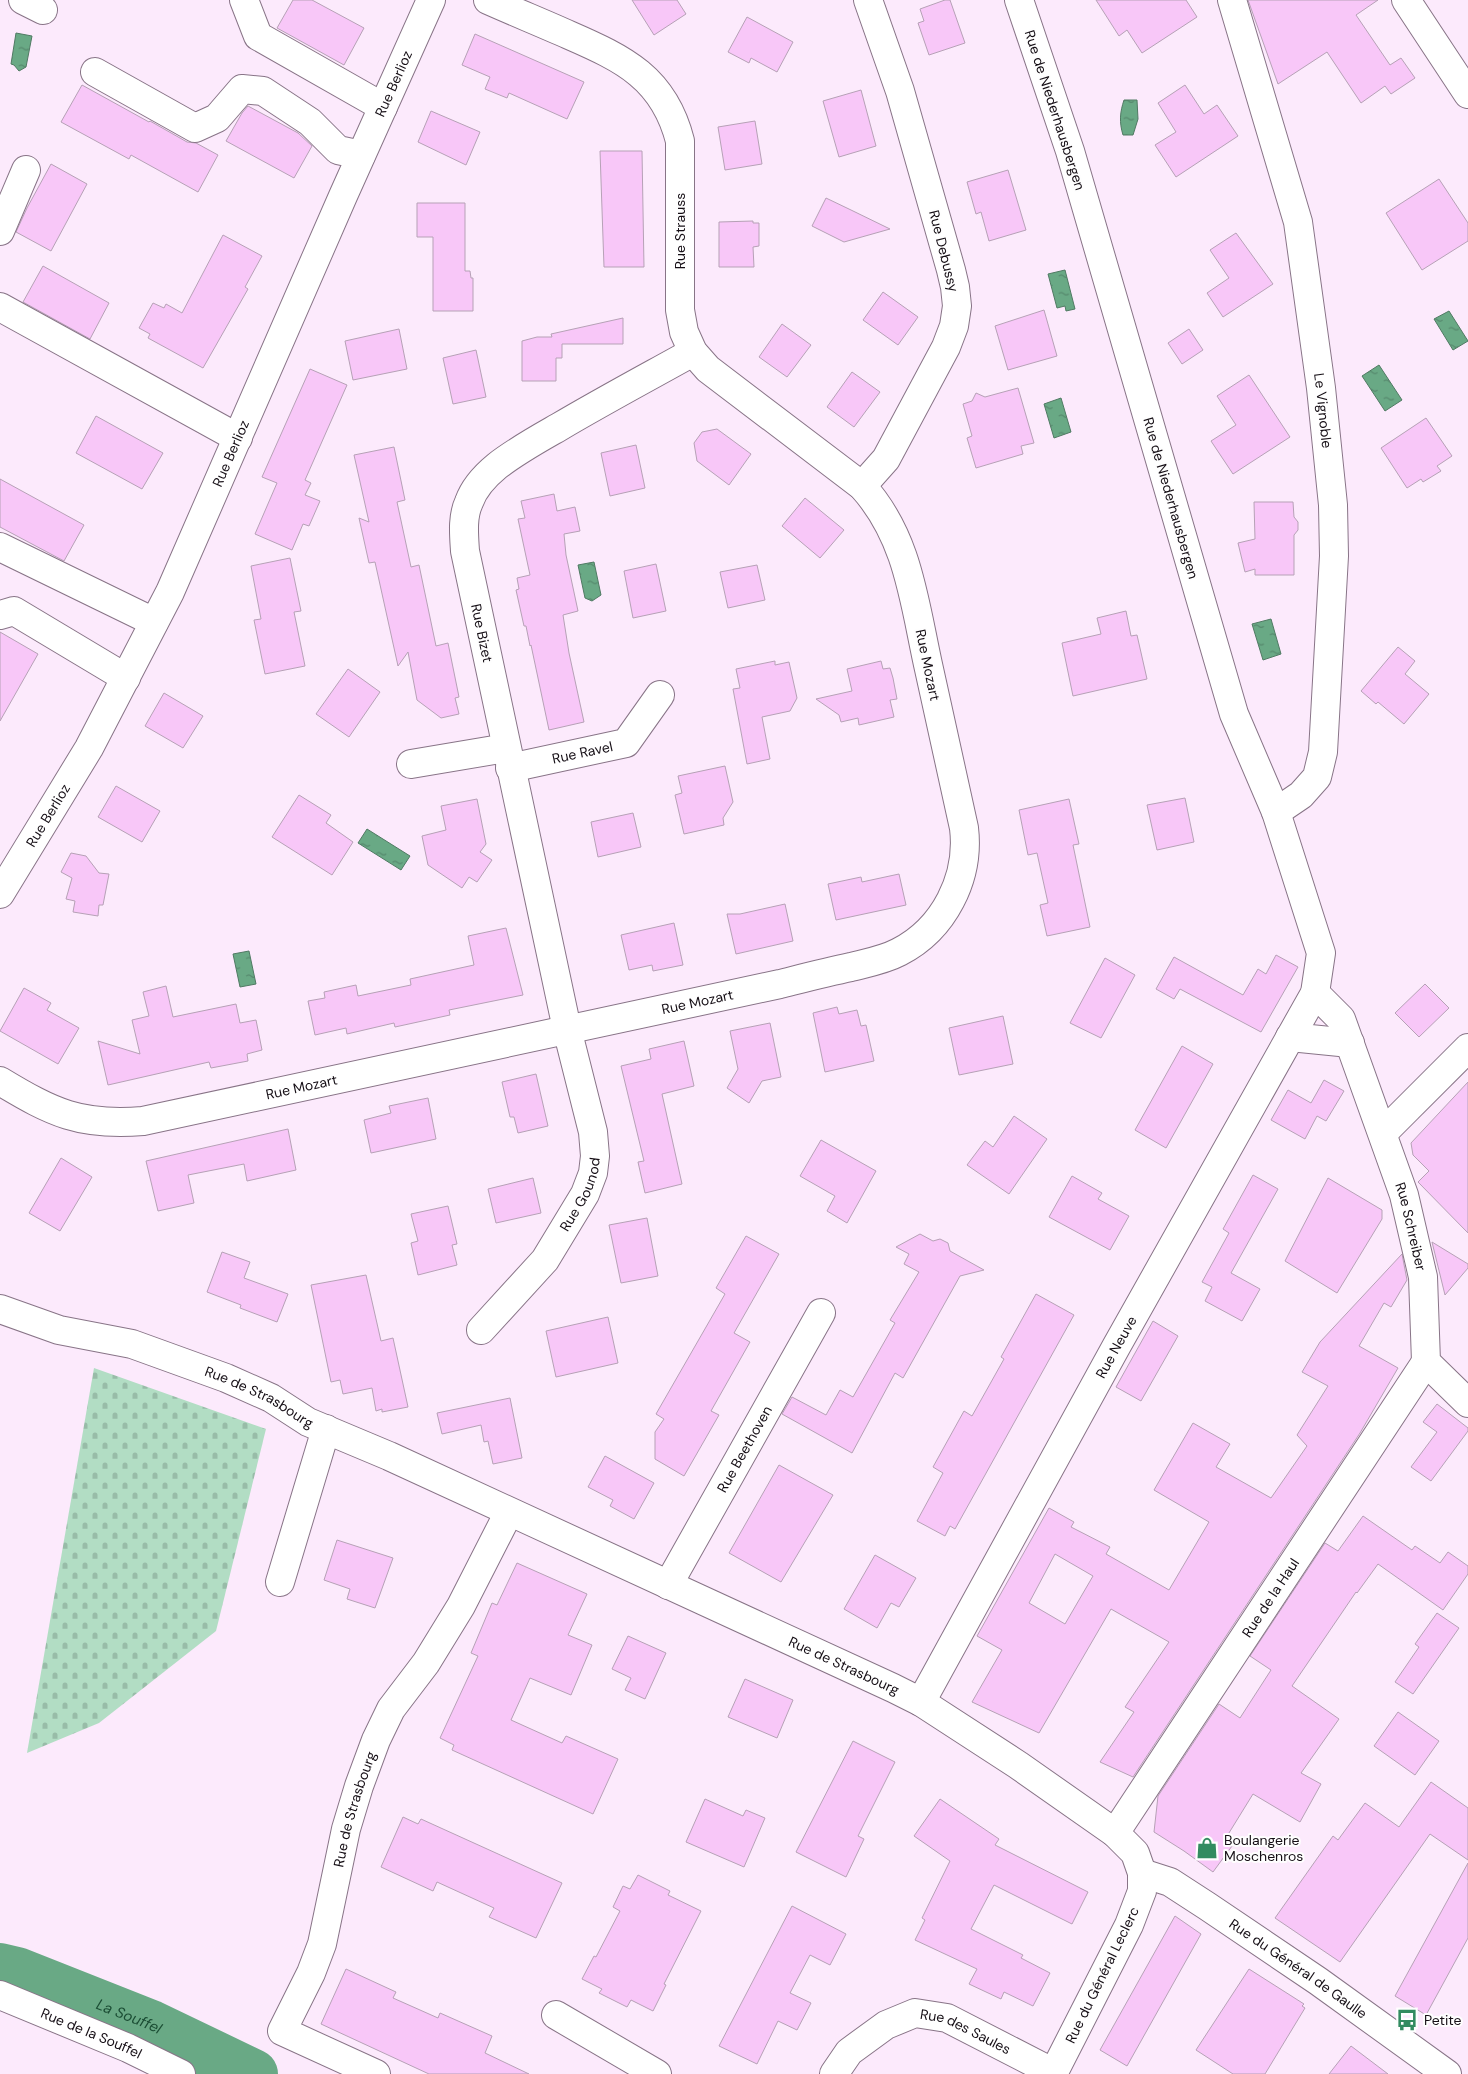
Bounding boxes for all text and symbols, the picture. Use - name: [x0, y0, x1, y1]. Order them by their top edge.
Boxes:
- street label: Rue de Niederhausbergen: [1021, 28, 1089, 192]
- street label: Rue Berlioz: [371, 48, 416, 120]
- street label: Rue Strauss: [671, 193, 689, 269]
- street label: Rue Debussy: [925, 208, 963, 294]
- street label: Le Vignoble: [1310, 372, 1336, 449]
- street label: Rue de Niederhausbergen: [1139, 415, 1203, 581]
- street label: Rue Berlioz: [208, 417, 253, 489]
- street label: Rue Bizet: [467, 602, 497, 664]
- street label: Rue Mozart: [912, 628, 944, 702]
- street label: Rue Ravel: [550, 737, 614, 768]
- street label: Rue Berlioz: [22, 781, 74, 850]
- street label: Rue Mozart: [660, 985, 735, 1018]
- street label: Rue Mozart: [264, 1070, 339, 1103]
- street label: Rue Gounod: [555, 1156, 604, 1235]
- street label: Rue Schreiber: [1391, 1180, 1430, 1273]
- street label: Rue Neuve: [1092, 1313, 1141, 1381]
- street label: Rue de Strasbourg: [202, 1362, 316, 1432]
- street label: Rue Beethoven: [713, 1402, 776, 1496]
- street label: Rue de la Haul: [1238, 1555, 1303, 1641]
- street label: Rue de Strasbourg: [786, 1632, 903, 1699]
- street label: Rue de Strasbourg: [329, 1749, 380, 1869]
- place label: Boulangerie Moschenros: [1224, 1831, 1303, 1865]
- shop icon: Boulangerie Moschenros: [1194, 1835, 1220, 1861]
- street label: Rue du Général Leclerc: [1061, 1904, 1143, 2046]
- street label: Rue du Général de Gaulle: [1226, 1915, 1371, 2022]
- water label: La Souffel: [93, 1994, 166, 2039]
- street label: Rue de la Souffel: [38, 2004, 145, 2062]
- street label: Rue des Saules: [919, 2005, 1014, 2058]
- bus stop icon: Petite: [1394, 2007, 1420, 2033]
- place label: Petite: [1424, 2011, 1462, 2029]

